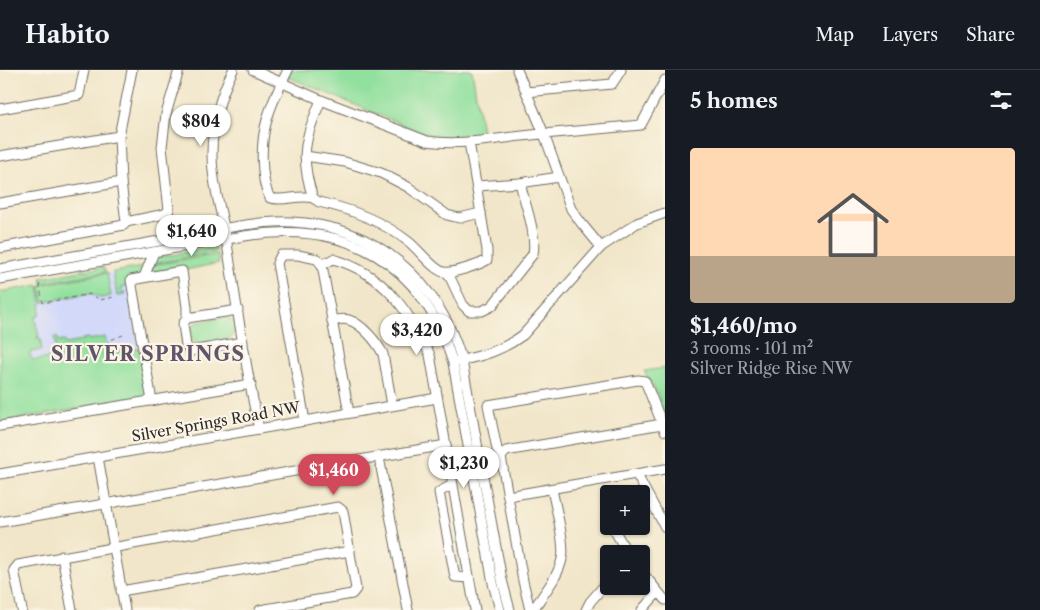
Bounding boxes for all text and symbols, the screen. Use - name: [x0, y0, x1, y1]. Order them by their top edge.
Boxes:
- text: Habito: [25, 20, 110, 49]
- text: Map: [816, 24, 854, 46]
- text: Layers: [882, 24, 938, 46]
- text: Share: [966, 24, 1015, 46]
- icon: filters: [987, 86, 1015, 114]
- text: 5 homes: [690, 88, 778, 113]
- pin: $804: [171, 104, 231, 147]
- text: $804: [182, 111, 220, 131]
- icon: home: [808, 180, 898, 270]
- pin: $1,640: [151, 214, 233, 257]
- text: $1,640: [167, 221, 217, 241]
- text: $1,460/mo: [690, 313, 797, 338]
- pin: $3,420: [376, 314, 458, 356]
- text: $3,420: [391, 320, 443, 340]
- text: 3 rooms · 101 m²: [690, 338, 813, 358]
- district label: SILVER SPRINGS: [51, 342, 245, 366]
- text: Silver Ridge Rise NW: [690, 358, 852, 378]
- street label: Silver Springs Road NW: [130, 397, 302, 446]
- pin: $1,230: [423, 446, 505, 489]
- text: $1,230: [439, 453, 489, 473]
- pin: $1,460: [293, 454, 375, 496]
- text: $1,460: [309, 460, 359, 480]
- map controls: [600, 485, 650, 595]
- button: +: [600, 485, 650, 535]
- button: −: [600, 545, 650, 595]

